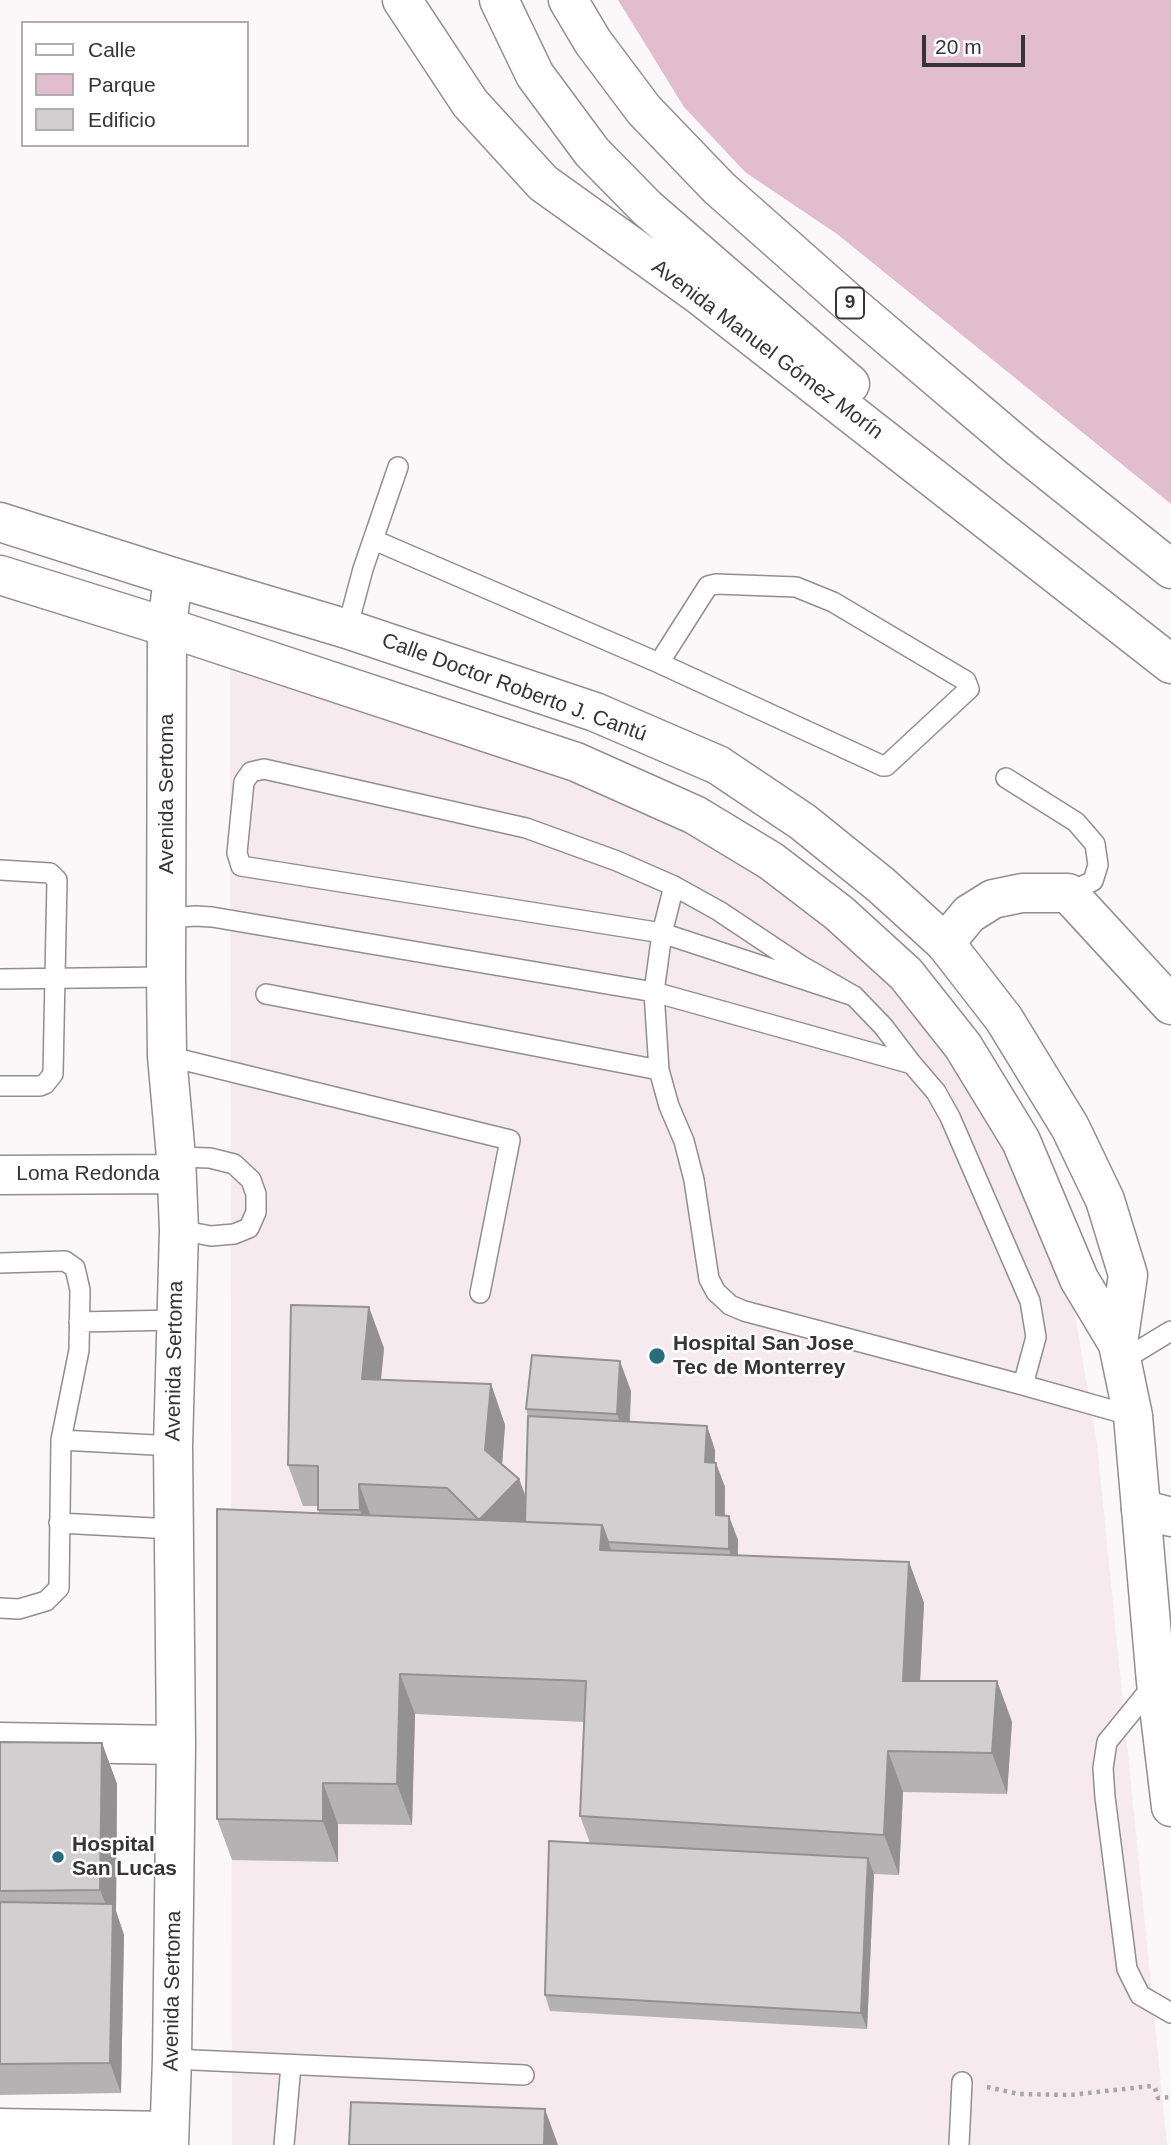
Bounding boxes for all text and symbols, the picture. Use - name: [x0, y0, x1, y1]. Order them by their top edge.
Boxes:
- legend: [21, 21, 248, 147]
- scale bar: [926, 21, 1029, 65]
- text: 20 m: [935, 35, 982, 58]
- text: Calle: [88, 38, 136, 61]
- text: Parque: [88, 73, 156, 96]
- text: Edificio: [88, 108, 156, 131]
- street label: Avenida Manuel Gómez Morín: [646, 255, 888, 445]
- road number: 9: [836, 288, 864, 318]
- street label: Calle Doctor Roberto J. Cantú: [378, 628, 650, 748]
- street label: Avenida Sertoma: [154, 714, 180, 874]
- street label: Loma Redonda: [16, 1161, 160, 1187]
- street label: Avenida Sertoma: [161, 1280, 189, 1442]
- place label: Hospital San Jose Tec de Monterrey: [673, 1331, 854, 1381]
- marker: Hospital San Jose Tec de Monterrey: [647, 1346, 667, 1366]
- place label: Hospital San Lucas: [72, 1832, 177, 1882]
- marker: Hospital San Lucas: [50, 1849, 66, 1865]
- street label: Avenida Sertoma: [159, 1910, 187, 2072]

